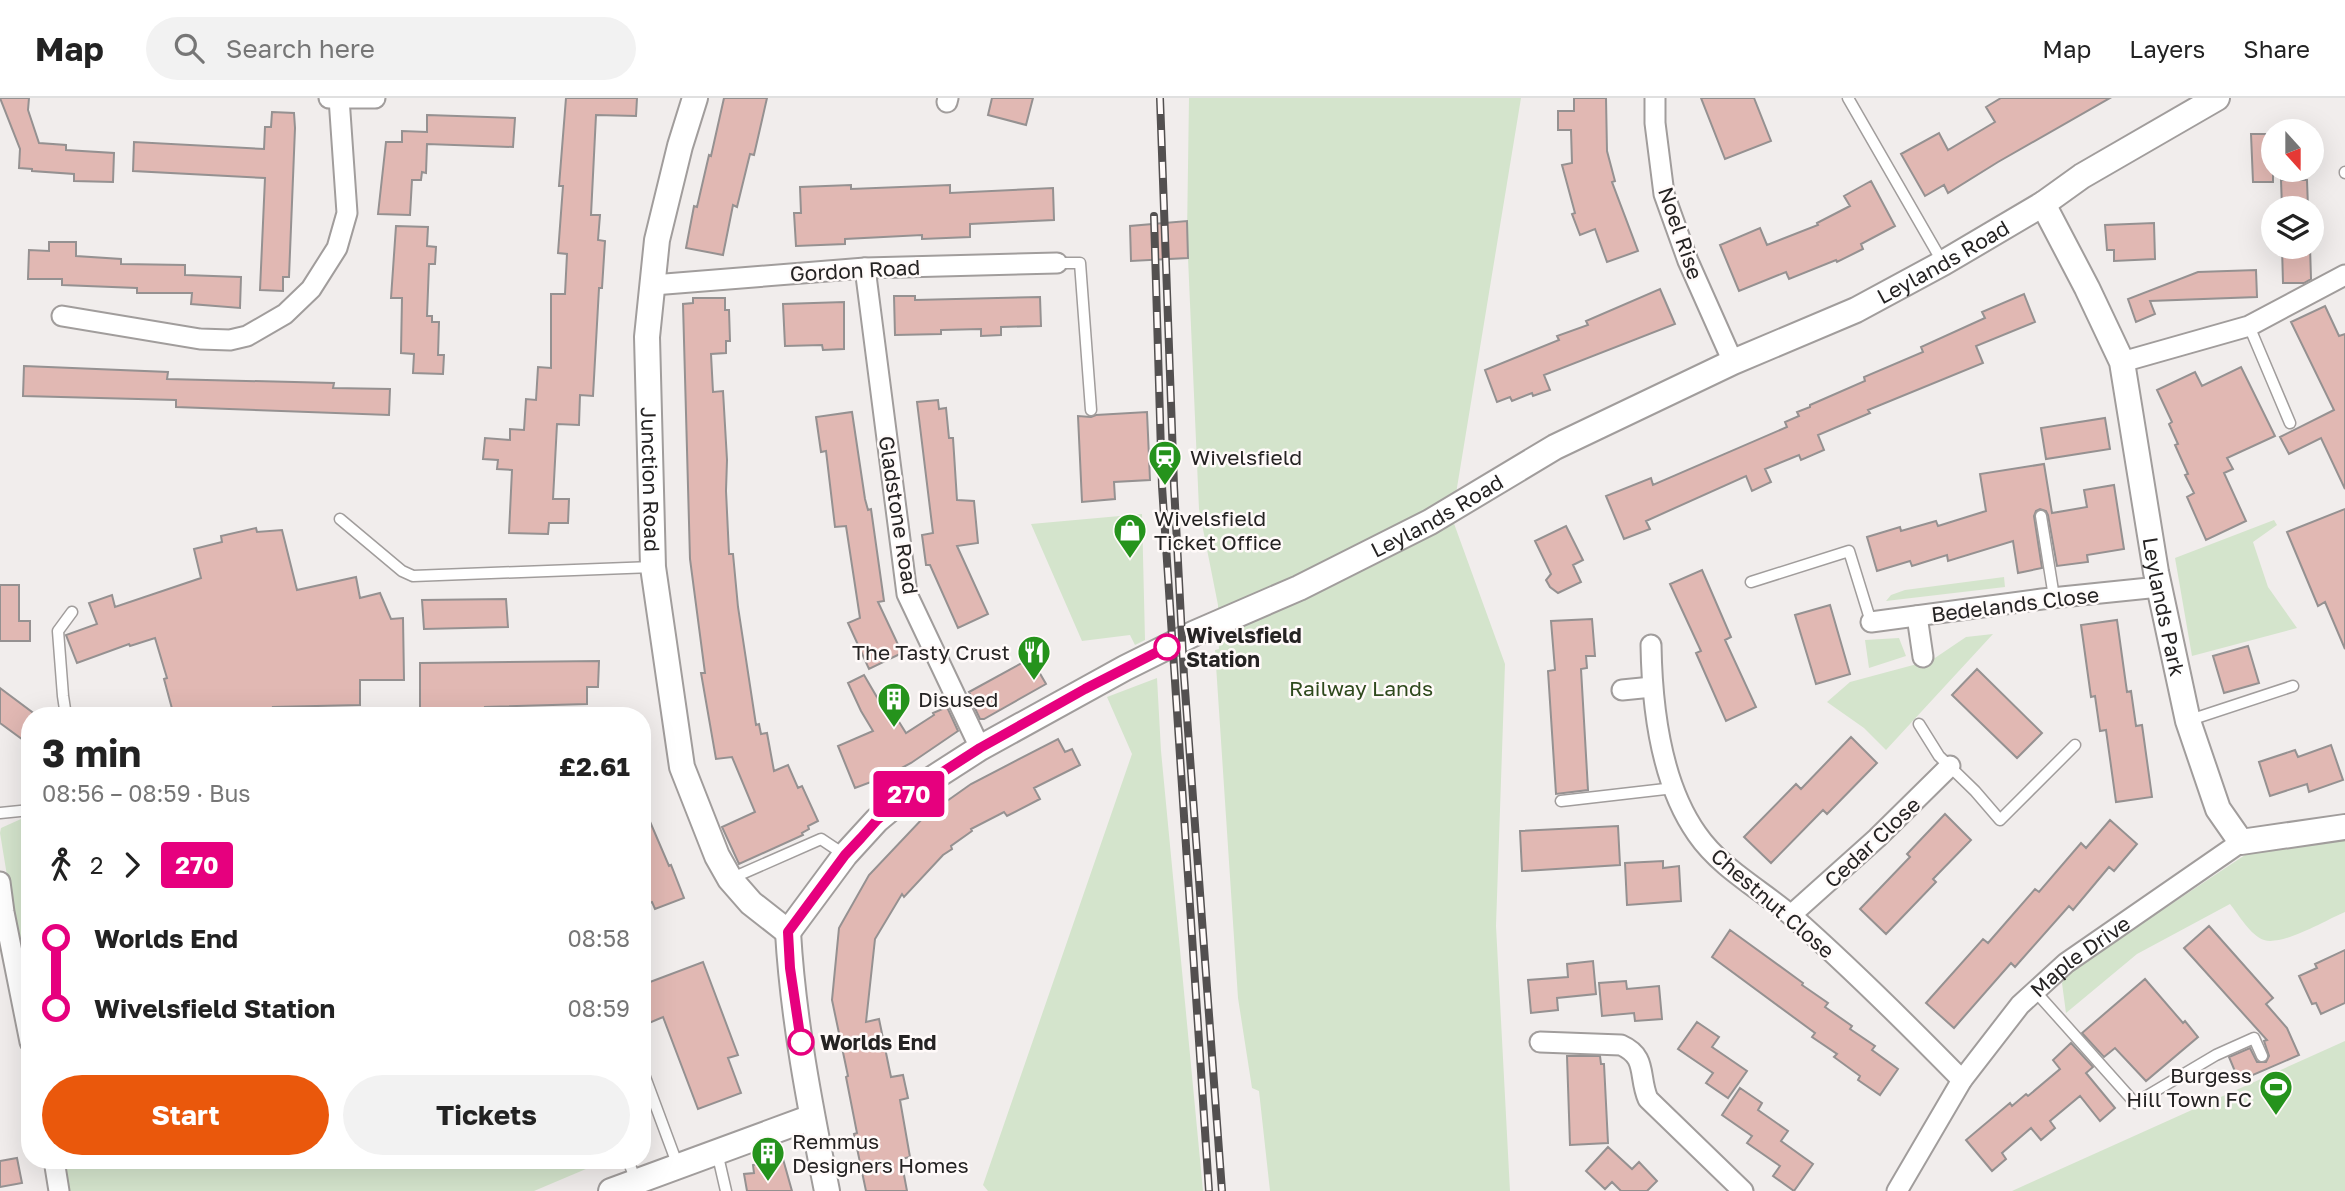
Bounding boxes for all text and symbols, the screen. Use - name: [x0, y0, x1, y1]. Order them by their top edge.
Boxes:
- search box: [146, 17, 636, 80]
- text: Map: [35, 29, 104, 68]
- icon: search: [170, 29, 208, 67]
- text: Search here: [226, 33, 375, 64]
- text: Map: [2042, 34, 2091, 63]
- text: Layers: [2129, 34, 2205, 63]
- text: Share: [2243, 34, 2310, 63]
- north arrow: [2261, 119, 2324, 182]
- map controls: [2261, 119, 2324, 259]
- street label: Noel Rise: [1653, 183, 1709, 283]
- button: layers: [2261, 196, 2324, 259]
- street label: Leylands Road: [1872, 214, 2014, 309]
- street label: Gordon Road: [789, 254, 921, 286]
- street label: Junction Road: [636, 407, 666, 552]
- street label: Gladstone Road: [874, 434, 924, 596]
- station icon: Wivelsfield: [1146, 438, 1184, 487]
- place label: Wivelsfield: [1190, 444, 1302, 470]
- street label: Leylands Road: [1366, 468, 1508, 563]
- place label: Wivelsfield Ticket Office: [1154, 505, 1282, 555]
- shop icon: Wivelsfield Ticket Office: [1111, 511, 1149, 560]
- street label: Leylands Park: [2138, 535, 2191, 679]
- street label: Bedelands Close: [1930, 581, 2100, 627]
- place label: Wivelsfield Station: [1186, 622, 1302, 672]
- restaurant icon: The Tasty Crust: [1015, 633, 1053, 682]
- marker: Wivelsfield Station: [1154, 634, 1180, 660]
- place label: The Tasty Crust: [852, 639, 1010, 665]
- park label: Railway Lands: [1289, 675, 1433, 701]
- building icon: Disused: [875, 680, 913, 729]
- place label: Disused: [918, 686, 998, 712]
- text: 3 min: [42, 730, 141, 775]
- text: £2.61: [559, 751, 630, 782]
- line badge: 270: [869, 771, 949, 817]
- text: 08:56 – 08:59 · Bus: [42, 779, 251, 807]
- text: 270: [887, 779, 931, 808]
- street label: Cedar Close: [1819, 791, 1925, 893]
- street label: Chestnut Close: [1706, 842, 1840, 964]
- icon: walk: [42, 846, 80, 884]
- icon: forward: [113, 846, 151, 884]
- text: 270: [175, 850, 219, 879]
- text: 2: [90, 851, 103, 879]
- street label: Maple Drive: [2025, 910, 2135, 1002]
- text: Worlds End: [94, 923, 238, 954]
- text: 08:58: [567, 924, 630, 952]
- text: Wivelsfield Station: [94, 993, 335, 1024]
- text: 08:59: [568, 994, 630, 1022]
- marker: Worlds End: [788, 1029, 814, 1055]
- place label: Worlds End: [820, 1029, 936, 1055]
- place label: Burgess Hill Town FC: [2126, 1062, 2252, 1112]
- sports icon: Burgess Hill Town FC: [2257, 1068, 2295, 1117]
- button: Start: [42, 1075, 329, 1155]
- button: Tickets: [343, 1075, 630, 1155]
- place label: Remmus Designers Homes: [792, 1128, 969, 1178]
- building icon: Remmus Designers Homes: [749, 1134, 787, 1183]

